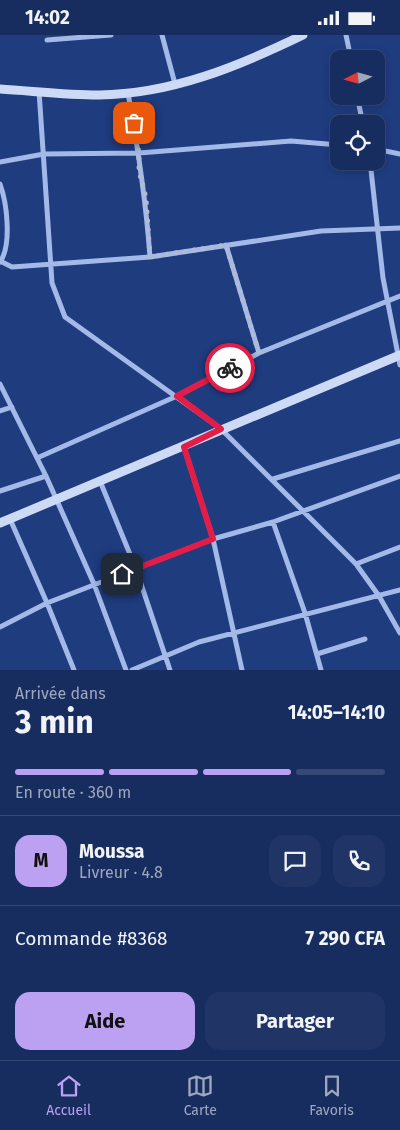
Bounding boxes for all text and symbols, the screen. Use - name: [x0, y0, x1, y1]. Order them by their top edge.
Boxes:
- text: 14:02: [25, 6, 70, 29]
- north arrow: [330, 50, 385, 105]
- map controls: [330, 50, 385, 170]
- pin: [113, 102, 155, 144]
- icon: bag: [120, 109, 148, 137]
- button: locate: [330, 115, 385, 170]
- courier: [205, 343, 255, 393]
- icon: bike: [216, 354, 244, 382]
- pin: [101, 553, 143, 595]
- icon: home: [108, 560, 136, 588]
- text: Arrivée dans: [15, 684, 106, 703]
- text: 14:05–14:10: [288, 701, 385, 724]
- text: 3 min: [15, 703, 94, 741]
- text: En route · 360 m: [15, 783, 131, 802]
- button: chat: [269, 835, 321, 887]
- button: phone: [333, 835, 385, 887]
- text: Moussa: [79, 840, 144, 863]
- text: M: [34, 849, 48, 872]
- text: Livreur · 4.8: [79, 863, 163, 882]
- text: Commande #8368: [15, 927, 168, 950]
- text: 7 290 CFA: [305, 927, 385, 950]
- button: Aide: [15, 992, 195, 1050]
- button: Partager: [205, 992, 385, 1050]
- tab: Accueil: [46, 1072, 91, 1119]
- tab: Carte: [184, 1072, 217, 1119]
- tab: Favoris: [309, 1072, 354, 1119]

